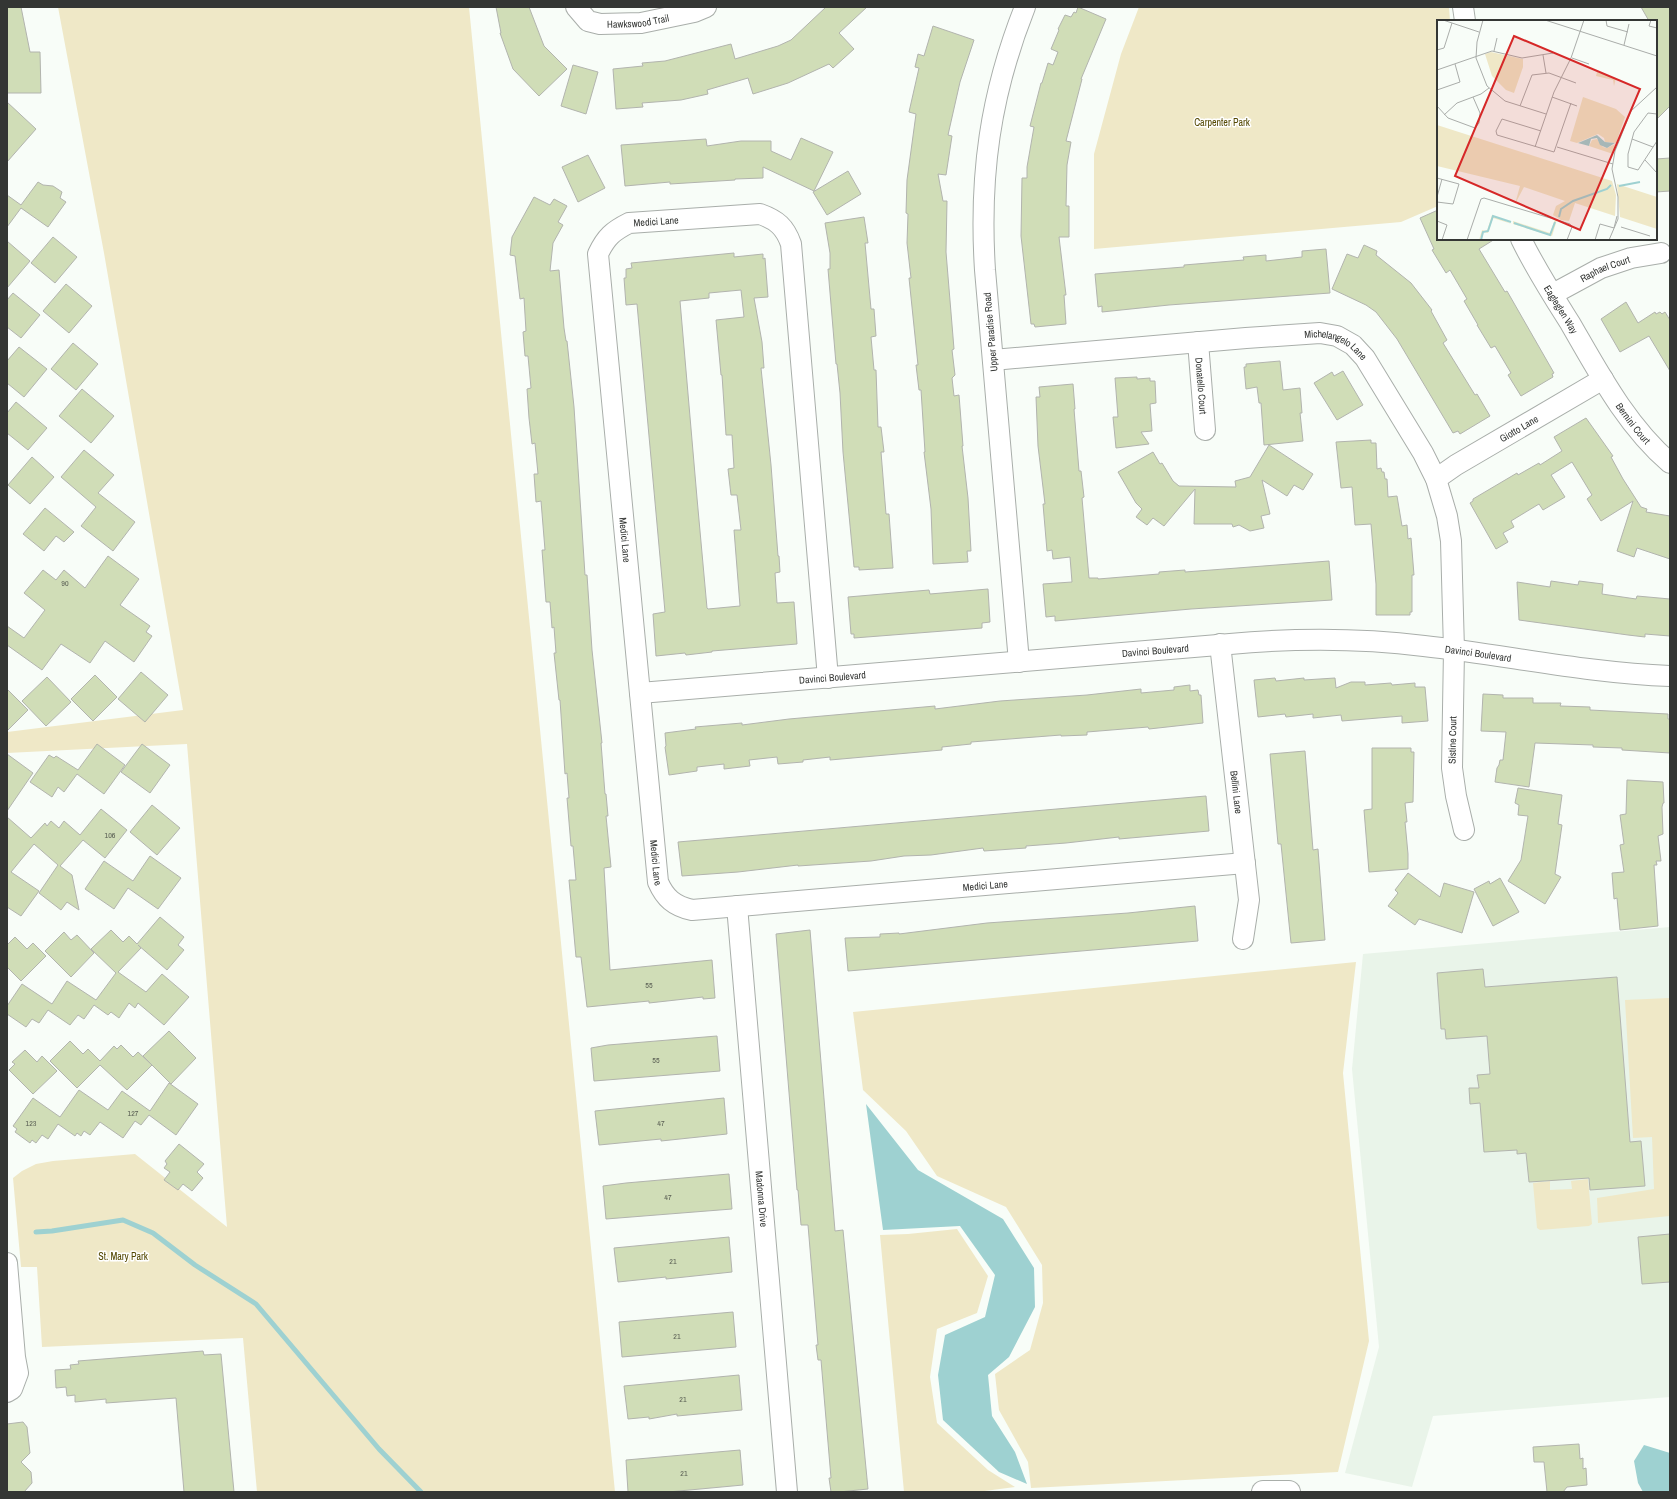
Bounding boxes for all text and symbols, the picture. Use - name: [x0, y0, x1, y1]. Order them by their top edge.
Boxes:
- street label: Hawkswood Trail: [607, 11, 670, 31]
- inset map: [1437, 20, 1657, 240]
- park label: Carpenter Park: [1194, 116, 1251, 129]
- street label: Medici Lane: [633, 213, 679, 230]
- street label: Raphael Court: [1578, 253, 1632, 285]
- street label: Eagleglen Way: [1541, 283, 1581, 337]
- street label: Upper Paradise Road: [981, 292, 1000, 372]
- street label: Michelangelo Lane: [1304, 327, 1370, 363]
- street label: Donatello Court: [1192, 357, 1210, 416]
- street label: Bernini Court: [1613, 400, 1654, 447]
- street label: Giotto Lane: [1497, 412, 1541, 445]
- street label: Medici Lane: [616, 517, 633, 563]
- house number: 90: [61, 578, 69, 588]
- street label: Davinci Boulevard: [1121, 641, 1189, 660]
- street label: Davinci Boulevard: [1444, 643, 1512, 665]
- street label: Davinci Boulevard: [798, 668, 866, 687]
- street label: Sistine Court: [1446, 715, 1459, 764]
- street label: Bellini Lane: [1227, 770, 1245, 815]
- house number: 106: [105, 830, 116, 840]
- street label: Medici Lane: [647, 839, 665, 888]
- street label: Medici Lane: [962, 877, 1009, 894]
- house number: 55: [645, 980, 653, 990]
- house number: 55: [652, 1055, 660, 1065]
- house number: 127: [128, 1108, 139, 1118]
- house number: 123: [26, 1118, 37, 1128]
- house number: 47: [657, 1118, 665, 1128]
- street label: Madonna Drive: [753, 1170, 770, 1228]
- house number: 47: [664, 1192, 672, 1202]
- park label: St. Mary Park: [98, 1250, 149, 1263]
- house number: 21: [669, 1256, 677, 1266]
- house number: 21: [673, 1331, 681, 1341]
- house number: 21: [679, 1394, 687, 1404]
- house number: 21: [680, 1468, 688, 1478]

